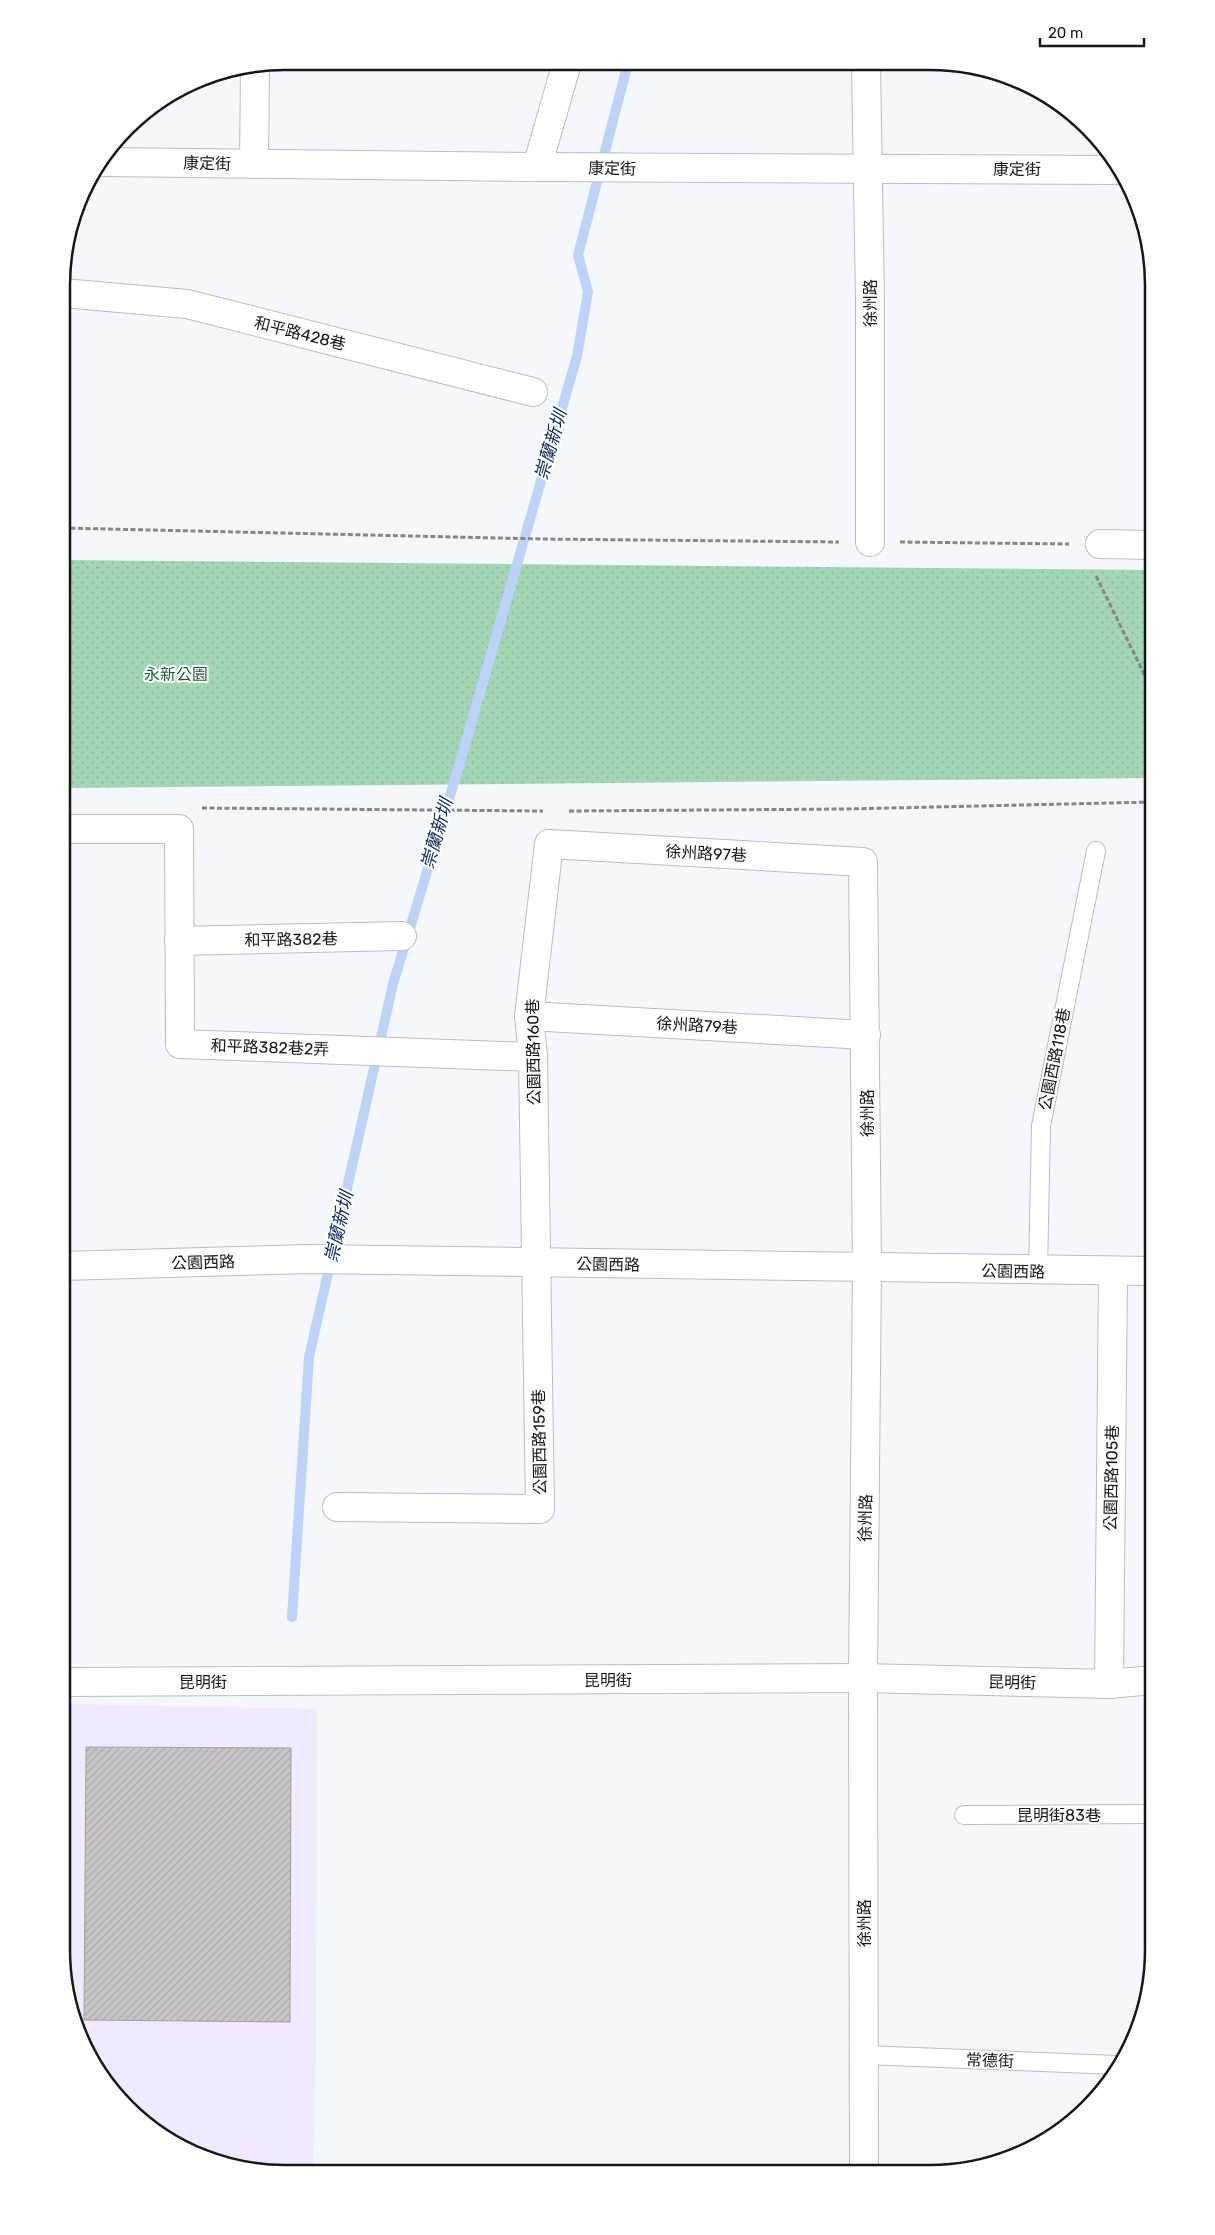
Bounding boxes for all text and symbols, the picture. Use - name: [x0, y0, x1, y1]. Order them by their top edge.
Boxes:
- scale bar: [1040, 15, 1144, 47]
- text: 20 m: [1048, 24, 1083, 42]
- street label: 康定街: [183, 154, 231, 173]
- street label: 康定街: [588, 159, 636, 178]
- street label: 康定街: [993, 160, 1041, 179]
- street label: 徐州路: [861, 279, 880, 327]
- street label: 和平路428巷: [252, 313, 348, 354]
- water label: 崇蘭新圳: [531, 404, 572, 483]
- park label: 永新公園: [144, 665, 208, 684]
- water label: 崇蘭新圳: [417, 793, 458, 872]
- street label: 徐州路97巷: [665, 842, 747, 865]
- street label: 和平路382巷: [244, 929, 338, 950]
- street label: 公園西路160巷: [523, 999, 544, 1105]
- street label: 公園西路118巷: [1035, 1006, 1074, 1112]
- street label: 徐州路79巷: [656, 1014, 738, 1037]
- street label: 和平路382巷2弄: [210, 1036, 330, 1059]
- street label: 徐州路: [858, 1089, 877, 1137]
- water label: 崇蘭新圳: [320, 1187, 358, 1265]
- street label: 公園西路: [171, 1252, 235, 1273]
- street label: 公園西路: [576, 1254, 640, 1275]
- street label: 公園西路: [981, 1261, 1045, 1282]
- street label: 公園西路159巷: [529, 1389, 550, 1495]
- street label: 公園西路105巷: [1101, 1425, 1122, 1531]
- street label: 徐州路: [856, 1494, 875, 1542]
- street label: 昆明街: [584, 1671, 632, 1690]
- street label: 昆明街: [179, 1673, 227, 1692]
- street label: 昆明街: [988, 1673, 1036, 1692]
- street label: 昆明街83巷: [1017, 1806, 1101, 1825]
- street label: 徐州路: [855, 1899, 874, 1947]
- street label: 常德街: [966, 2050, 1014, 2071]

